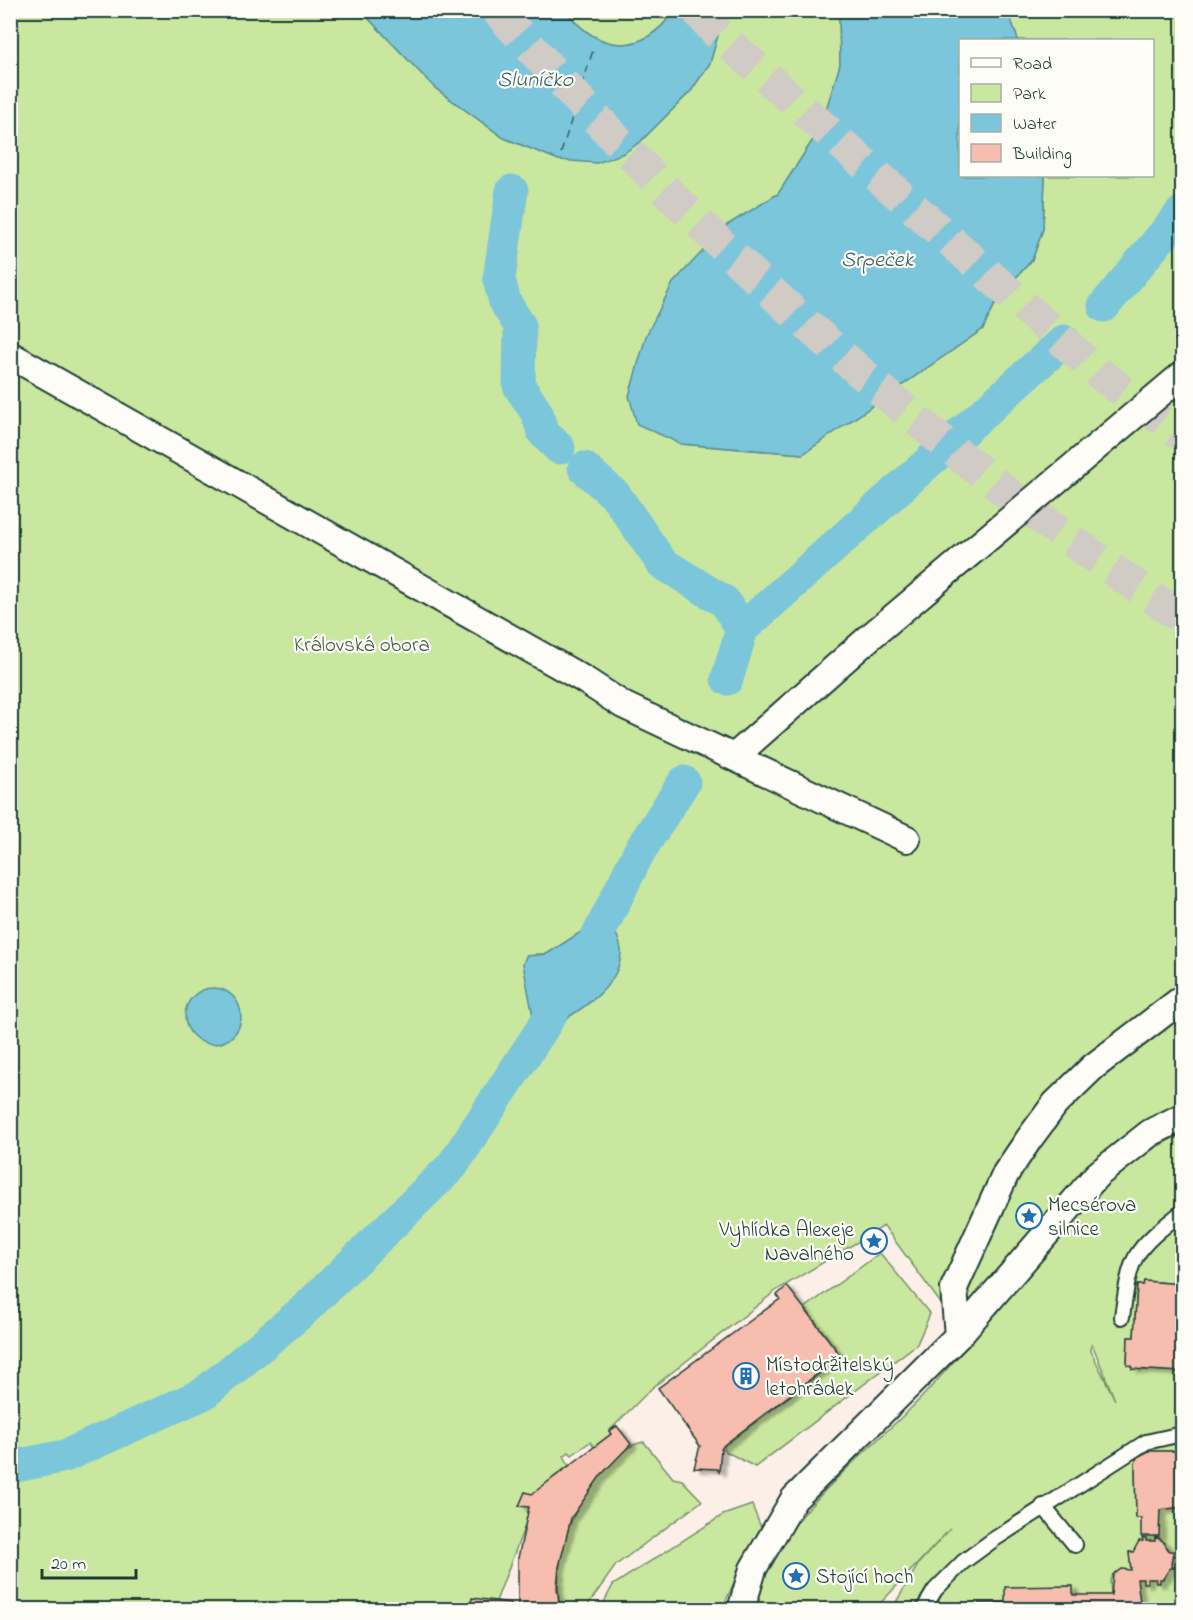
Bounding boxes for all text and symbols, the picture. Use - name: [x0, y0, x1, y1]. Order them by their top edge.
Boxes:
- legend: [959, 39, 1154, 177]
- text: Road: [1013, 52, 1052, 78]
- water label: Sluníčko: [497, 65, 575, 97]
- text: Park: [1013, 82, 1046, 108]
- text: Water: [1013, 112, 1057, 138]
- text: Building: [1012, 142, 1072, 169]
- water label: Srpeček: [841, 245, 914, 277]
- park label: Královská obora: [294, 631, 430, 661]
- place label: Mecsérova silnice: [1048, 1191, 1136, 1245]
- place icon: Mecsérova silnice: [1014, 1201, 1044, 1231]
- place label: Vyhlídka Alexeje Navalného: [718, 1216, 855, 1270]
- place icon: Vyhlídka Alexeje Navalného: [859, 1226, 889, 1256]
- place label: Místodržitelský letohrádek: [766, 1351, 894, 1405]
- building icon: Místodržitelský letohrádek: [731, 1361, 761, 1391]
- scale bar: [42, 1542, 136, 1580]
- text: 20 m: [51, 1552, 86, 1578]
- place icon: Stojící hoch: [781, 1561, 811, 1591]
- place label: Stojící hoch: [816, 1563, 914, 1593]

